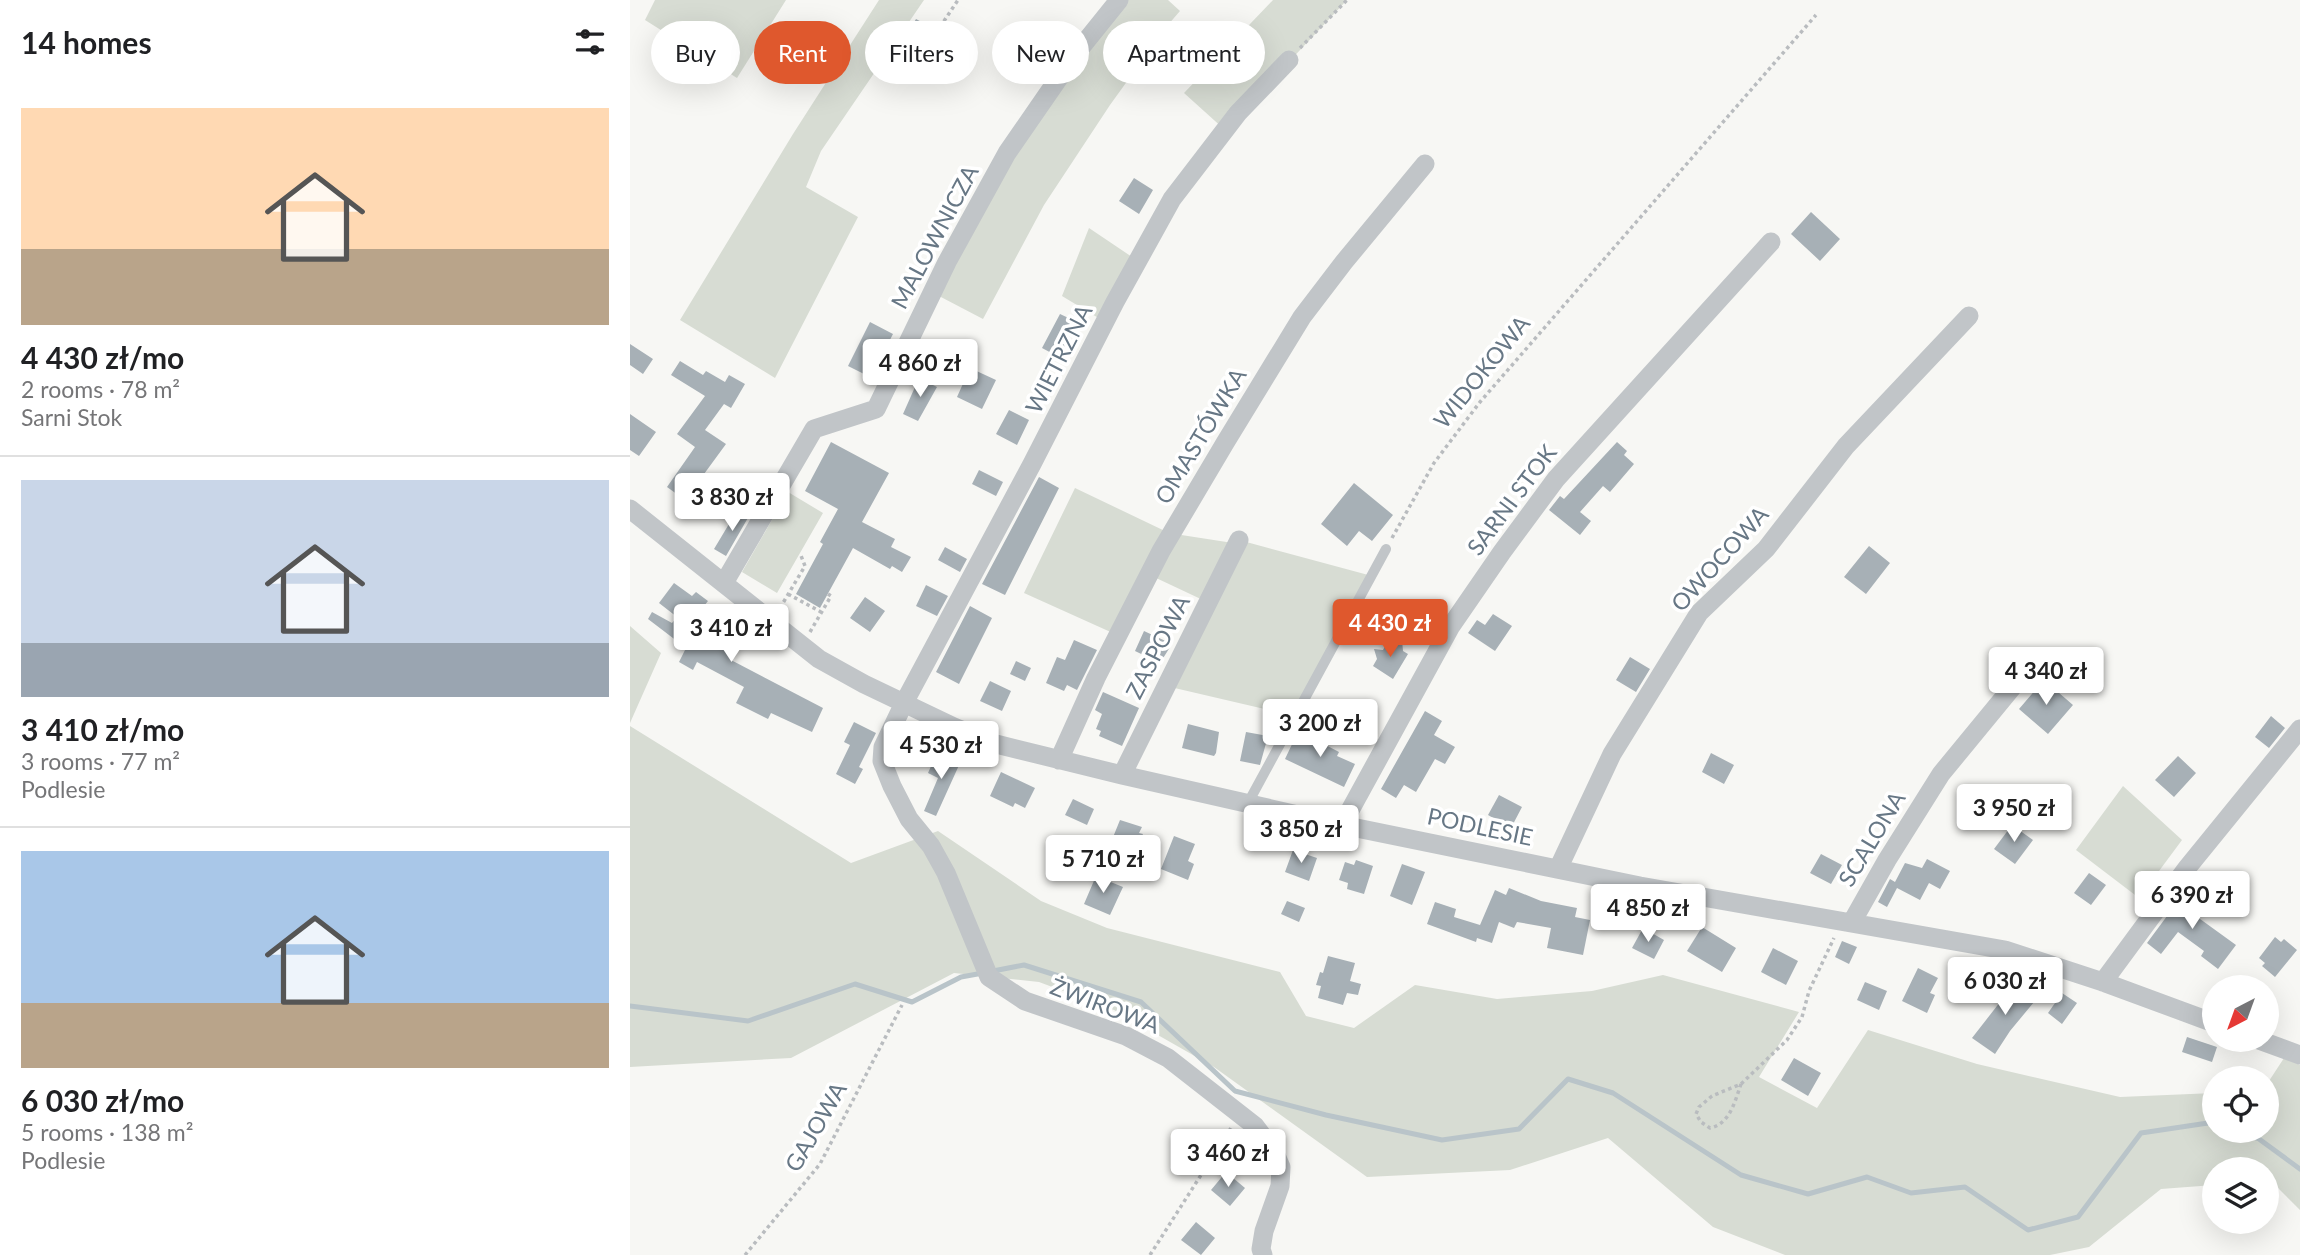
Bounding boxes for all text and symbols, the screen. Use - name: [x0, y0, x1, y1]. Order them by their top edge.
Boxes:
- chip: Buy: [651, 21, 740, 84]
- chip: Rent: [754, 21, 851, 84]
- chip: Filters: [865, 21, 978, 84]
- chip: New: [992, 21, 1089, 84]
- chip: Apartment: [1103, 21, 1265, 84]
- icon: filters: [571, 23, 609, 61]
- text: 14 homes: [21, 24, 152, 60]
- icon: home: [252, 154, 378, 280]
- street label: MALOWNICZA: [884, 160, 984, 313]
- street label: WIETRZNA: [1019, 299, 1098, 418]
- street label: WIDOKOWA: [1427, 309, 1535, 433]
- text: 4 430 zł/mo: [21, 339, 184, 375]
- pin: 4 860 zł: [848, 340, 992, 399]
- text: 4 860 zł: [879, 348, 961, 376]
- street label: OMASTÓWKA: [1149, 362, 1252, 508]
- text: 2 rooms · 78 m²: [21, 375, 180, 403]
- text: Sarni Stok: [21, 403, 122, 431]
- street label: SARNI STOK: [1461, 438, 1562, 560]
- pin: 3 830 zł: [660, 474, 804, 533]
- text: 3 830 zł: [691, 482, 773, 510]
- street label: OWOCOWA: [1665, 500, 1774, 617]
- icon: home: [252, 526, 378, 652]
- street label: ZASPOWA: [1119, 590, 1195, 703]
- pin: 4 430 zł: [1318, 600, 1462, 659]
- pin: 3 410 zł: [659, 604, 803, 664]
- text: 4 430 zł: [1349, 608, 1431, 636]
- text: 3 410 zł: [690, 613, 772, 641]
- pin: 4 340 zł: [1974, 648, 2118, 707]
- text: 4 340 zł: [2005, 656, 2087, 684]
- pin: 3 200 zł: [1248, 700, 1392, 759]
- text: 3 200 zł: [1279, 708, 1361, 736]
- text: 3 410 zł/mo: [21, 711, 184, 747]
- pin: 4 530 zł: [869, 722, 1013, 781]
- text: 4 530 zł: [900, 730, 982, 758]
- text: 3 rooms · 77 m²: [21, 747, 180, 775]
- text: Podlesie: [21, 775, 105, 803]
- pin: 3 950 zł: [1942, 784, 2086, 844]
- street label: SCALONA: [1832, 785, 1911, 891]
- text: 3 950 zł: [1973, 793, 2055, 821]
- street label: PODLESIE: [1425, 801, 1535, 851]
- pin: 3 850 zł: [1229, 806, 1373, 865]
- text: 3 850 zł: [1260, 814, 1342, 842]
- pin: 5 710 zł: [1031, 836, 1175, 895]
- text: 5 710 zł: [1062, 844, 1144, 872]
- pin: 6 390 zł: [2120, 872, 2264, 931]
- text: 6 390 zł: [2151, 880, 2233, 908]
- pin: 4 850 zł: [1576, 884, 1720, 944]
- text: 4 850 zł: [1607, 893, 1689, 921]
- icon: home: [252, 897, 378, 1023]
- pin: 6 030 zł: [1933, 958, 2077, 1017]
- text: 6 030 zł: [1964, 966, 2046, 994]
- street label: ŻWIROWA: [1047, 971, 1164, 1039]
- north arrow: [2202, 975, 2278, 1052]
- map controls: [2202, 975, 2279, 1234]
- button: locate: [2202, 1066, 2279, 1143]
- street label: GAJOWA: [778, 1076, 852, 1176]
- text: 6 030 zł/mo: [21, 1082, 184, 1118]
- text: 5 rooms · 138 m²: [21, 1118, 193, 1146]
- pin: 3 460 zł: [1156, 1130, 1300, 1189]
- text: 3 460 zł: [1187, 1138, 1269, 1166]
- text: Podlesie: [21, 1146, 105, 1174]
- button: layers: [2202, 1157, 2279, 1234]

